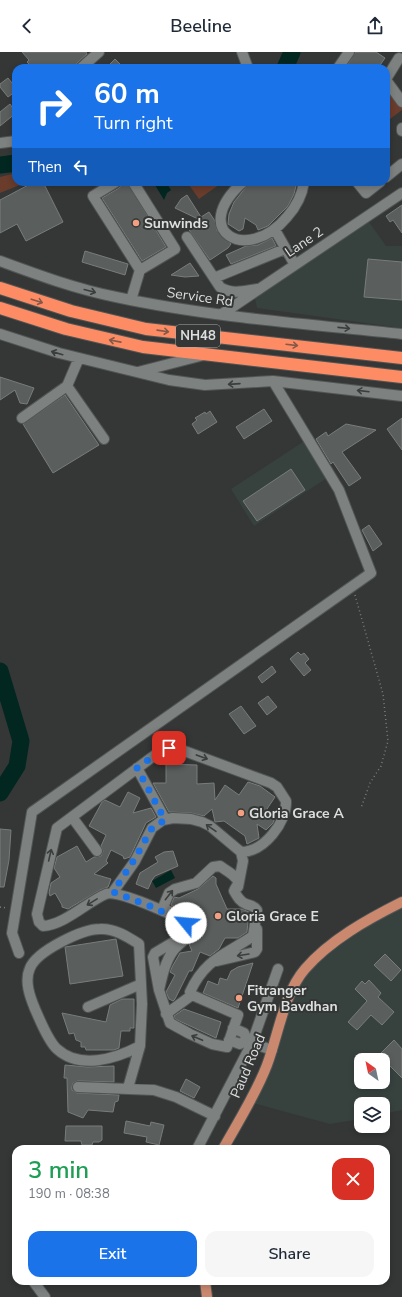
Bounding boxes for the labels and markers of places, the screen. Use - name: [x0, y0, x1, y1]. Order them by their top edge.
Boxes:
- place label: Sunwinds: [144, 214, 208, 233]
- marker: Sunwinds: [131, 218, 141, 228]
- pin: [152, 731, 186, 765]
- place label: Gloria Grace A: [249, 804, 344, 823]
- marker: Gloria Grace A: [236, 808, 246, 818]
- place label: Gloria Grace E: [226, 907, 319, 926]
- marker: Gloria Grace E: [213, 911, 223, 921]
- place label: Fitranger Gym Bavdhan: [247, 981, 338, 1016]
- marker: Fitranger Gym Bavdhan: [234, 993, 244, 1003]

